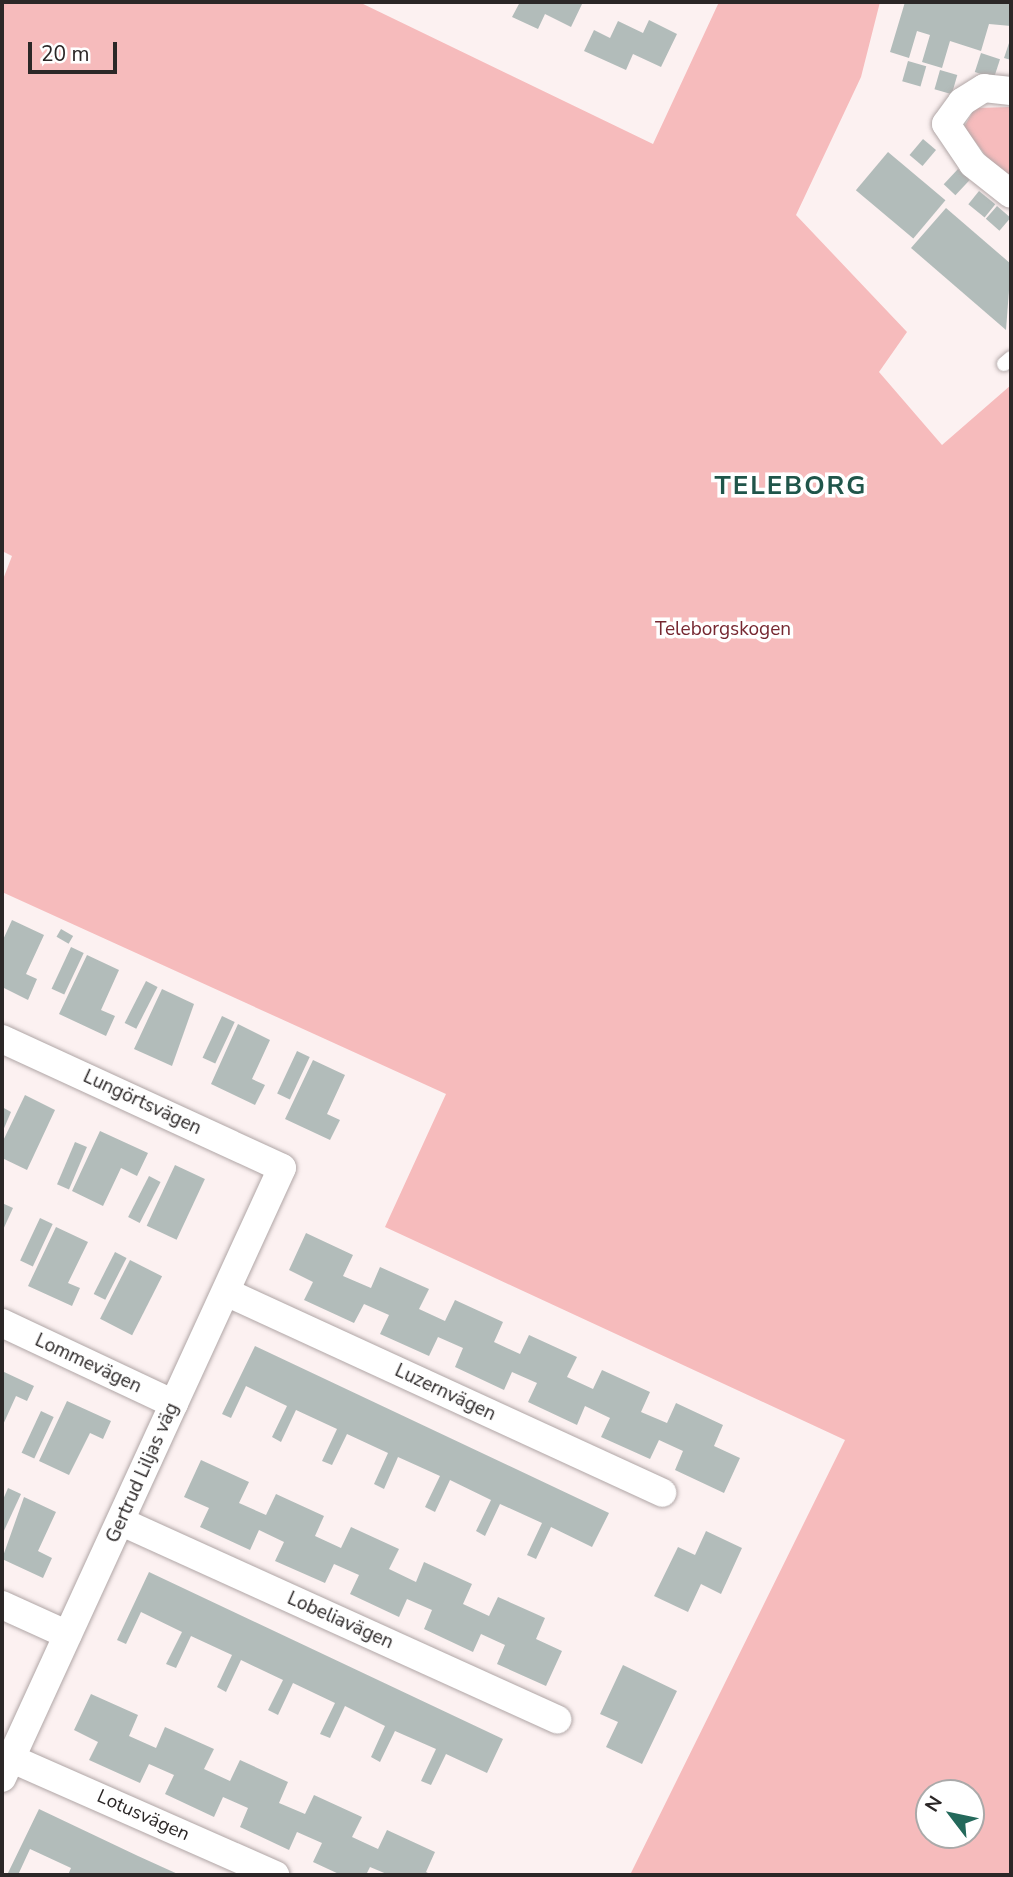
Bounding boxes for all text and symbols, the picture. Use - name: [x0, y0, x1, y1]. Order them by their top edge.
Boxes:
- scale bar: [32, 28, 121, 72]
- text: 20 m: [41, 40, 90, 68]
- district label: TELEBORG: [716, 470, 866, 502]
- park label: Teleborgskogen: [655, 619, 791, 641]
- street label: Lungörtsvägen: [79, 1066, 205, 1140]
- street label: Lommevägen: [31, 1329, 145, 1399]
- street label: Luzernvägen: [391, 1360, 499, 1426]
- street label: Gertrud Liljas väg: [102, 1399, 184, 1547]
- street label: Lobeliavägen: [283, 1587, 397, 1655]
- north arrow: [915, 1779, 985, 1849]
- street label: Lotusvägen: [93, 1786, 193, 1846]
- text: N: [919, 1791, 949, 1817]

